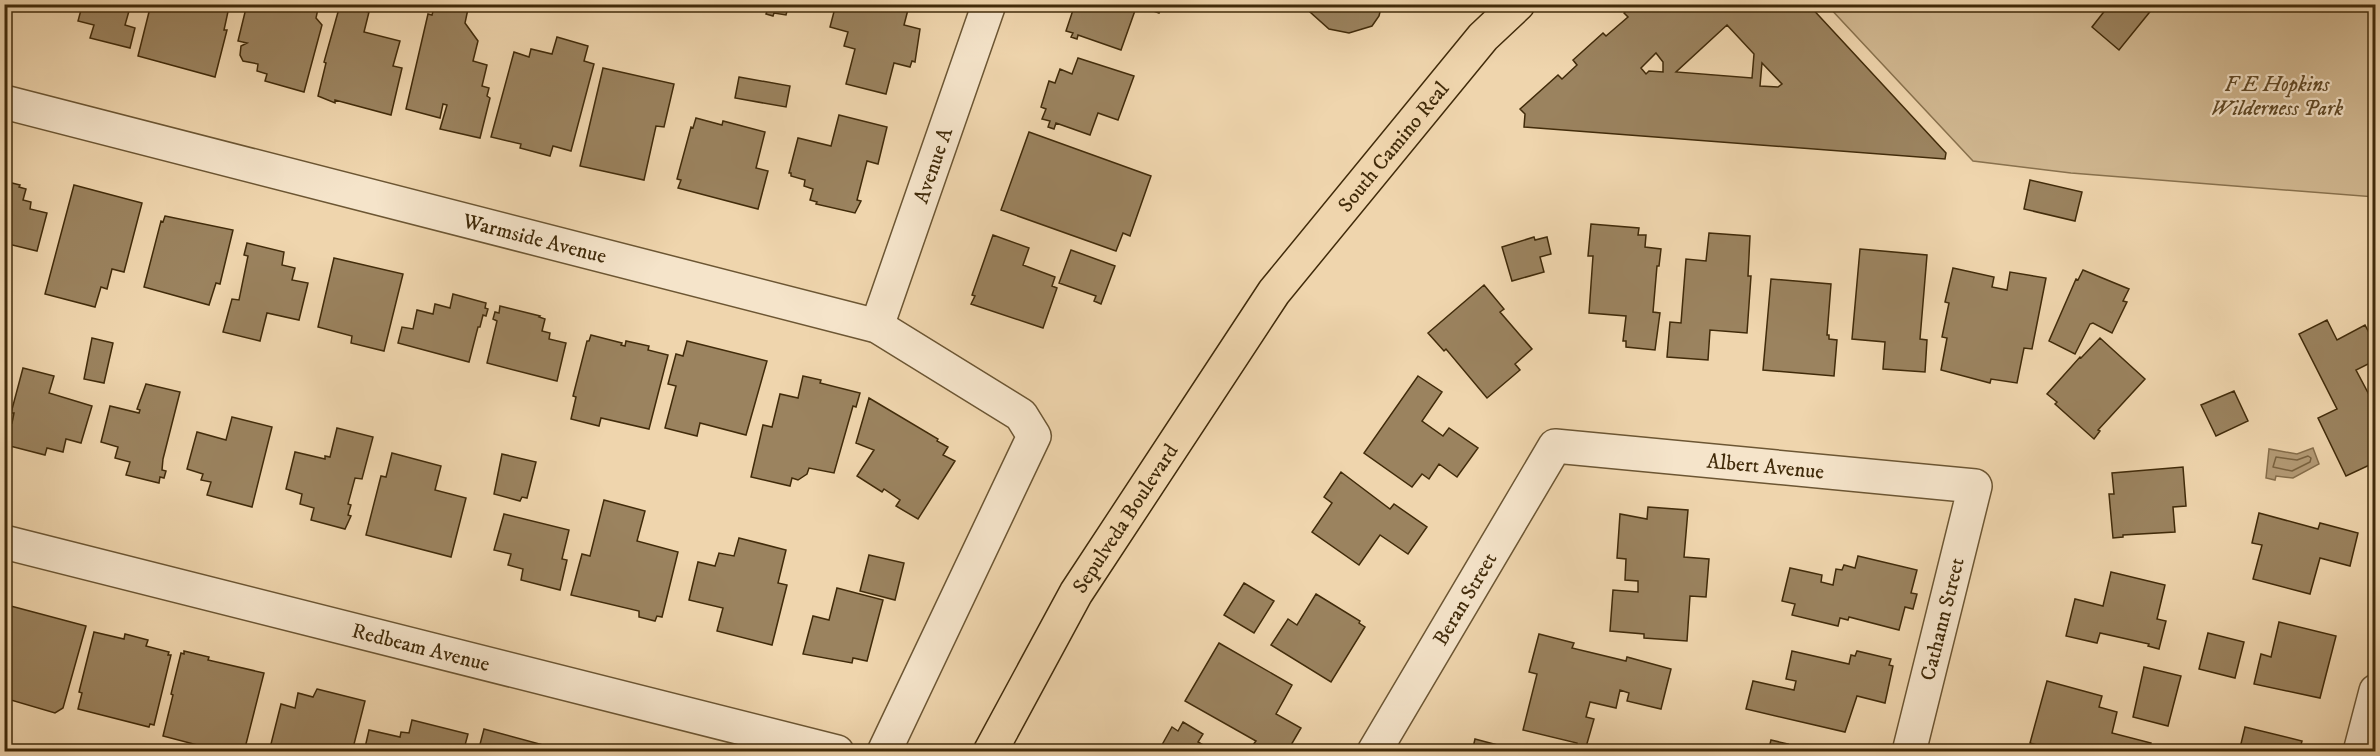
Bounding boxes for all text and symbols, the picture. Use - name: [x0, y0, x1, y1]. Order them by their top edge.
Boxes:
- park label: F E Hopkins Wilderness Park: [2211, 72, 2343, 122]
- street label: South Camino Real: [1333, 76, 1455, 218]
- street label: Avenue A: [909, 124, 959, 207]
- street label: Warmside Avenue: [459, 208, 609, 270]
- street label: Sepulveda Boulevard: [1067, 439, 1185, 599]
- street label: Albert Avenue: [1706, 449, 1826, 486]
- street label: Beran Street: [1428, 548, 1503, 651]
- street label: Cathann Street: [1915, 555, 1971, 683]
- street label: Redbeam Avenue: [349, 618, 493, 678]

